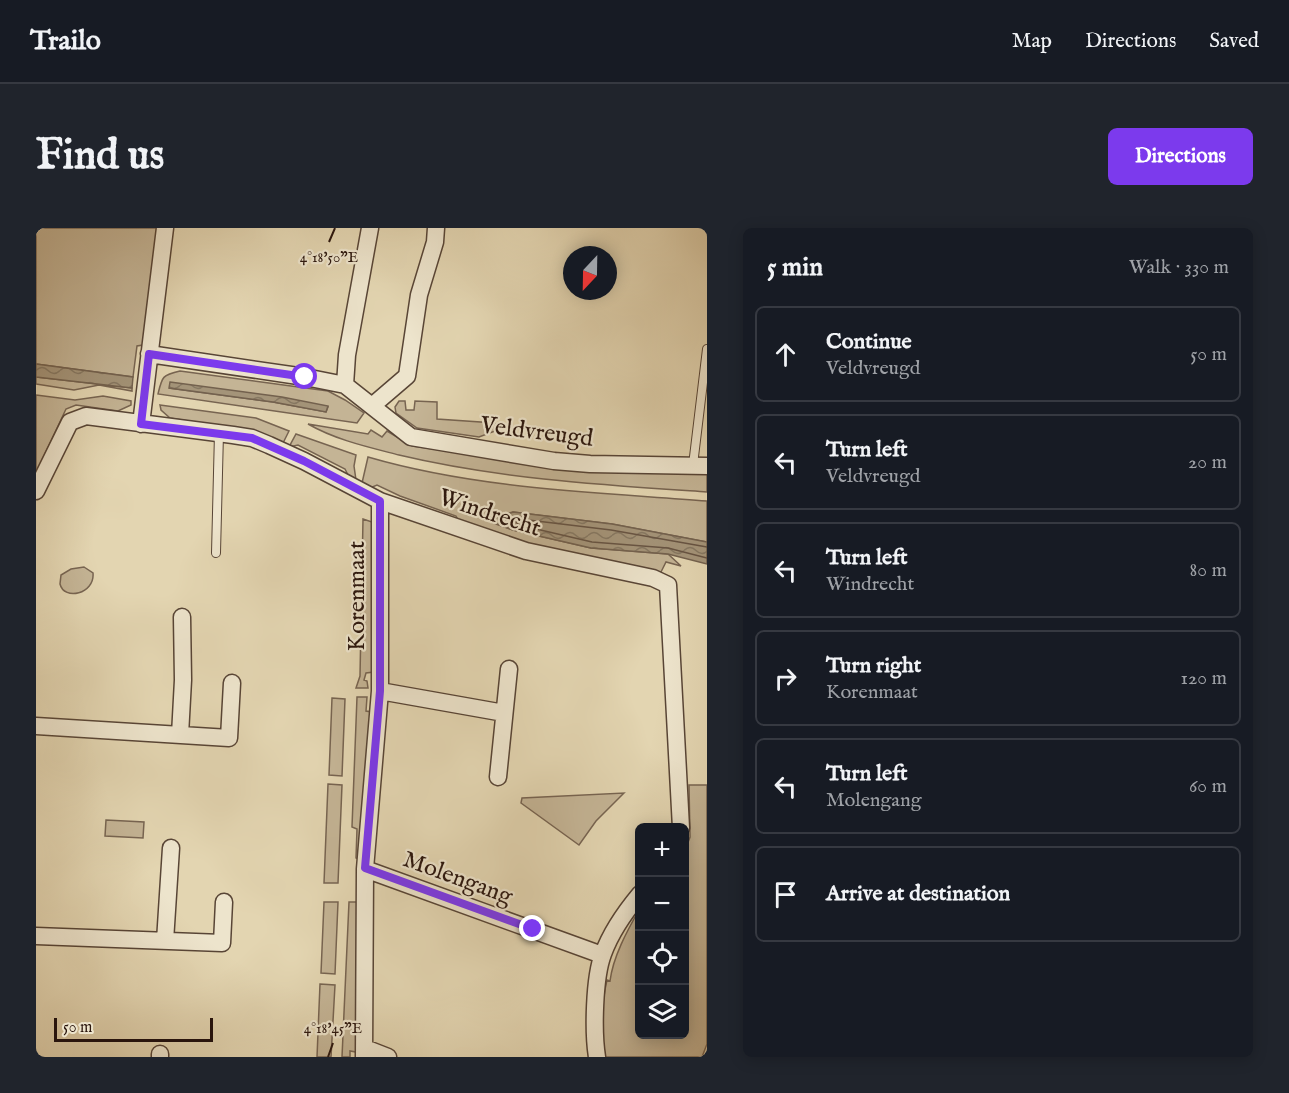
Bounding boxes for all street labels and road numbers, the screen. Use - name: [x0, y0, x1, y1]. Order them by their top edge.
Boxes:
- street label: Veldvreugd: [478, 410, 595, 455]
- street label: Windrecht: [434, 482, 545, 545]
- street label: Korenmaat: [342, 541, 373, 651]
- street label: Molengang: [398, 844, 518, 913]

